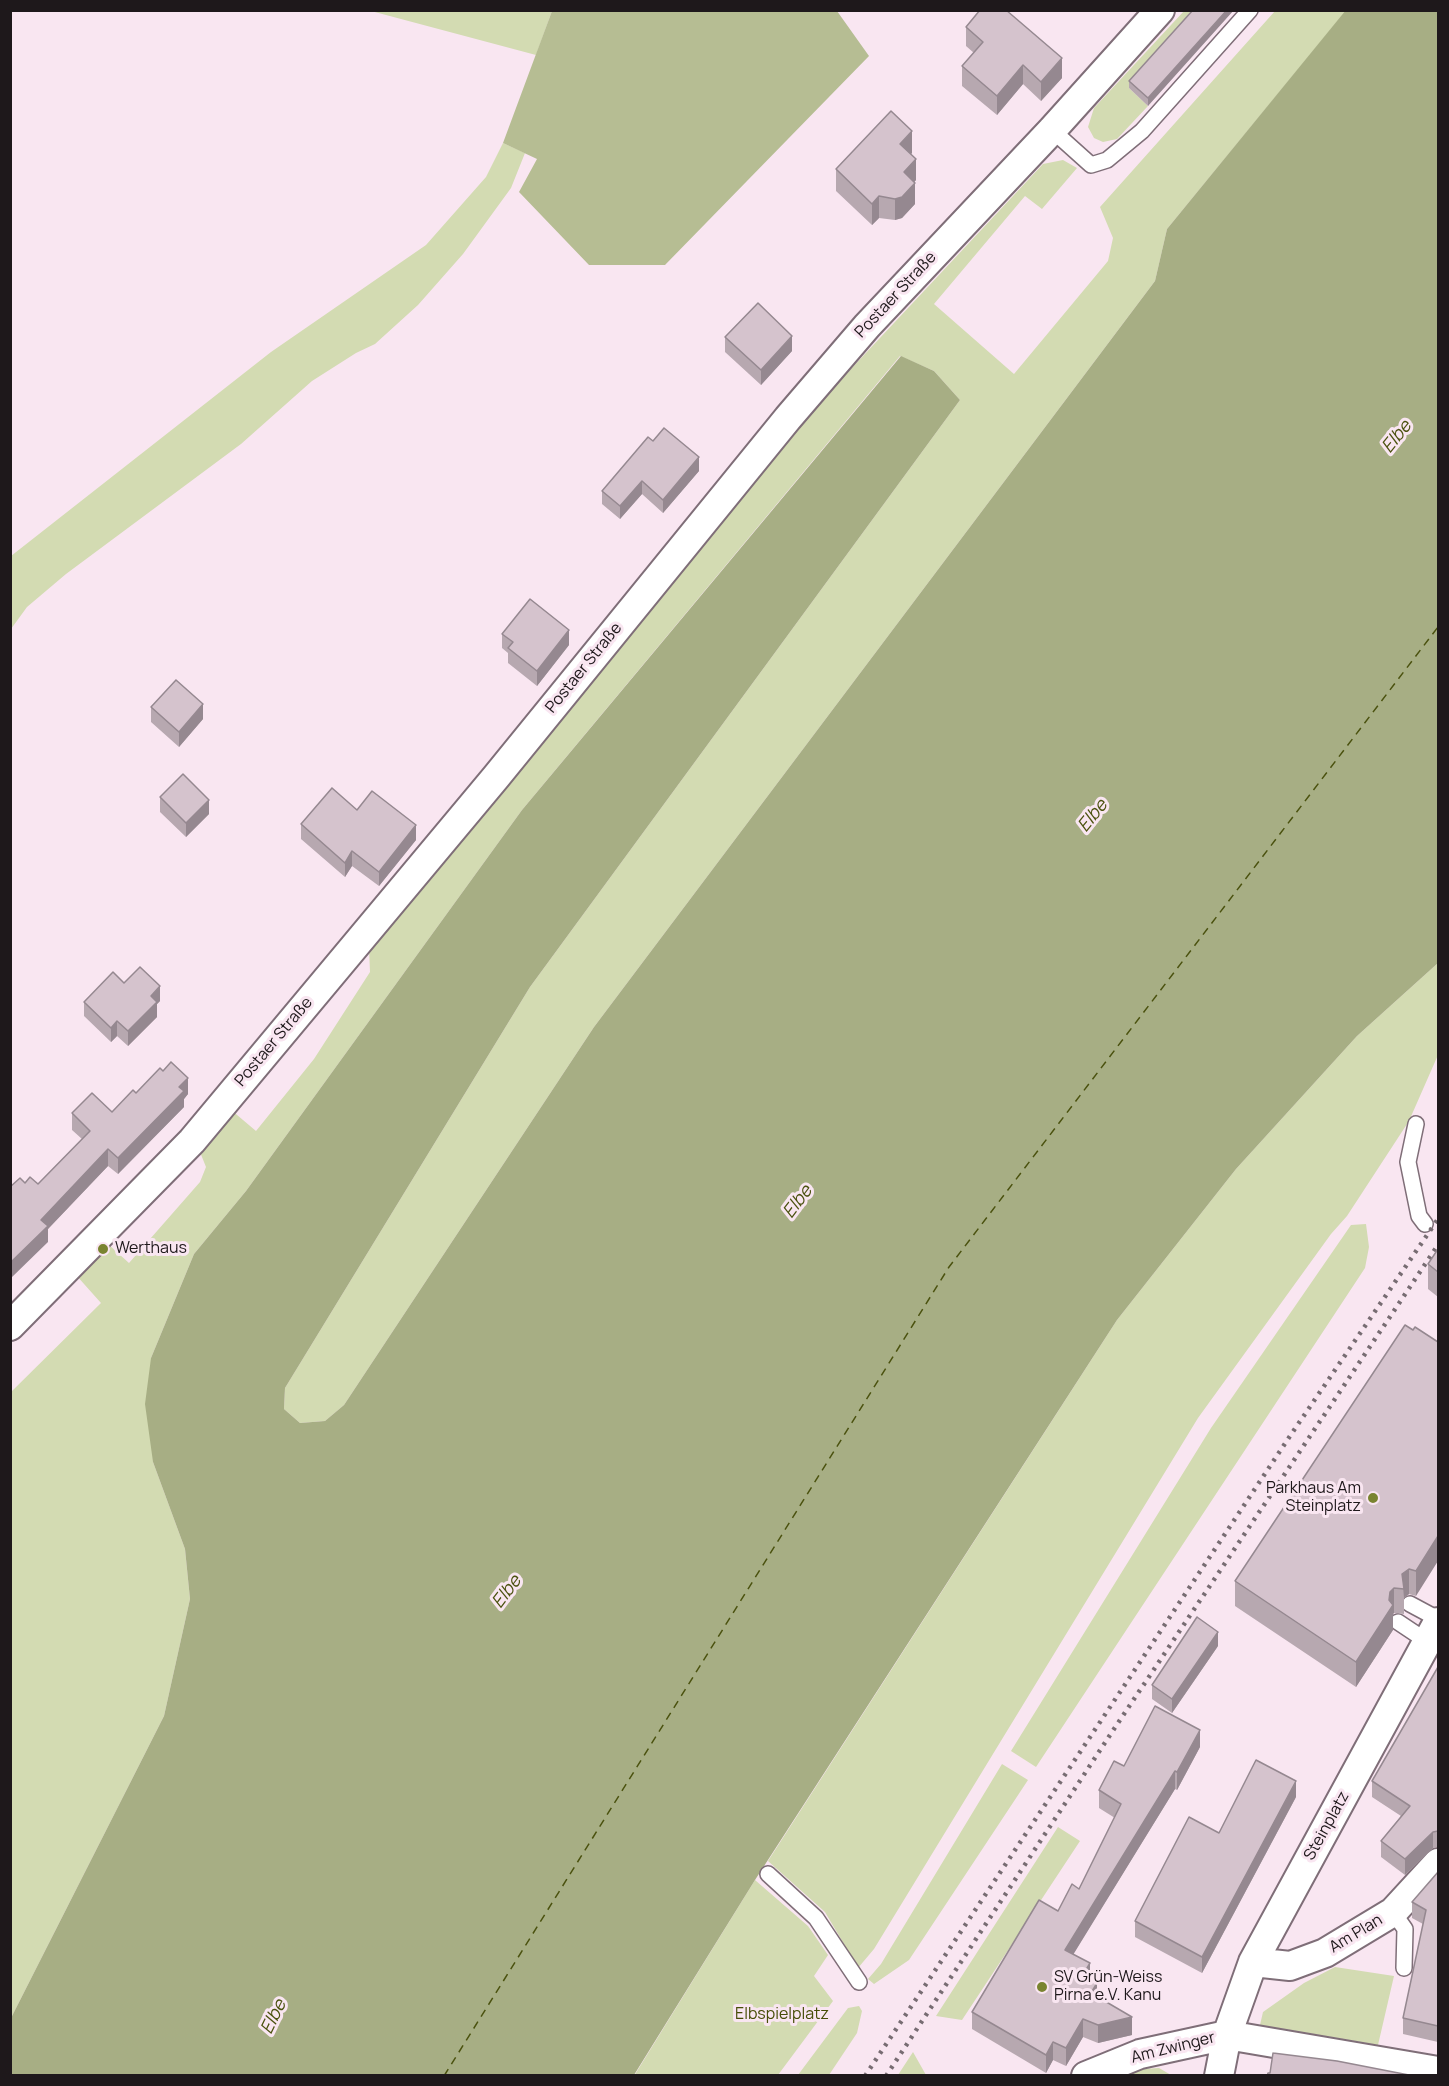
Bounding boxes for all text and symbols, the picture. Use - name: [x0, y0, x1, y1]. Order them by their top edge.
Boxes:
- street label: Postaer Straße: [851, 248, 941, 342]
- water label: Elbe: [1377, 416, 1417, 458]
- street label: Postaer Straße: [542, 619, 626, 717]
- water label: Elbe: [1073, 795, 1113, 837]
- street label: Postaer Straße: [231, 993, 317, 1091]
- water label: Elbe: [779, 1181, 817, 1223]
- place label: Werthaus: [115, 1239, 187, 1259]
- marker: Werthaus: [96, 1242, 110, 1256]
- place label: Parkhaus Am Steinplatz: [1266, 1479, 1361, 1517]
- marker: Parkhaus Am Steinplatz: [1366, 1491, 1380, 1505]
- water label: Elbe: [488, 1571, 526, 1613]
- street label: Steinplatz: [1300, 1788, 1354, 1864]
- street label: Am Plan: [1326, 1911, 1386, 1957]
- place label: SV Grün-Weiss Pirna e.V. Kanu: [1054, 1968, 1162, 2006]
- marker: SV Grün-Weiss Pirna e.V. Kanu: [1035, 1980, 1049, 1994]
- water label: Elbe: [256, 1996, 292, 2038]
- park label: Elbspielplatz: [735, 2005, 829, 2025]
- street label: Am Zwinger: [1129, 2028, 1217, 2068]

